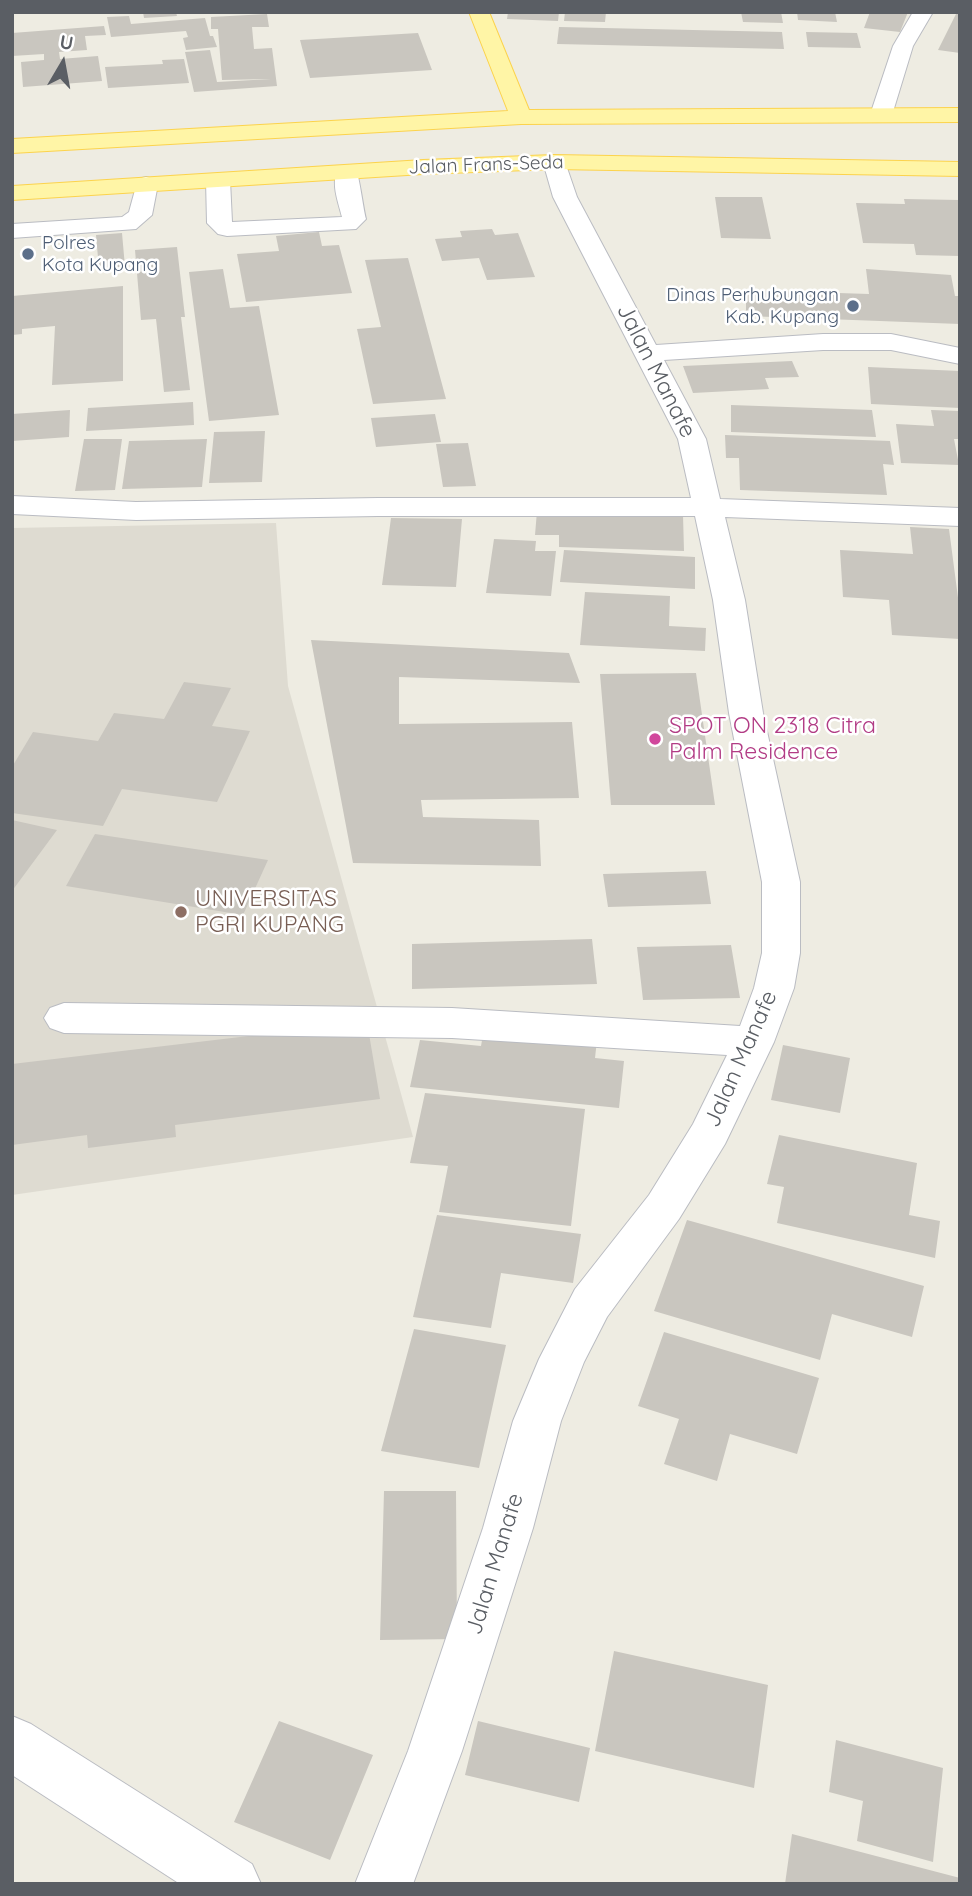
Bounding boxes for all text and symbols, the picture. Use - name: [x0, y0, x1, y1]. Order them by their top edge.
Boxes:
- north arrow: [28, 28, 98, 98]
- text: U: [58, 29, 75, 55]
- street label: Jalan Frans-Seda: [408, 151, 564, 179]
- place label: Polres Kota Kupang: [42, 232, 158, 276]
- marker: Polres Kota Kupang: [20, 246, 36, 262]
- place label: Dinas Perhubungan Kab. Kupang: [666, 284, 839, 328]
- marker: Dinas Perhubungan Kab. Kupang: [845, 298, 861, 314]
- street label: Jalan Manafe: [610, 299, 702, 443]
- place label: SPOT ON 2318 Citra Palm Residence: [669, 712, 876, 766]
- marker: SPOT ON 2318 Citra Palm Residence: [647, 731, 663, 747]
- place label: UNIVERSITAS PGRI KUPANG: [195, 885, 344, 939]
- marker: UNIVERSITAS PGRI KUPANG: [173, 904, 189, 920]
- street label: Jalan Manafe: [699, 986, 783, 1132]
- street label: Jalan Manafe: [460, 1490, 530, 1638]

